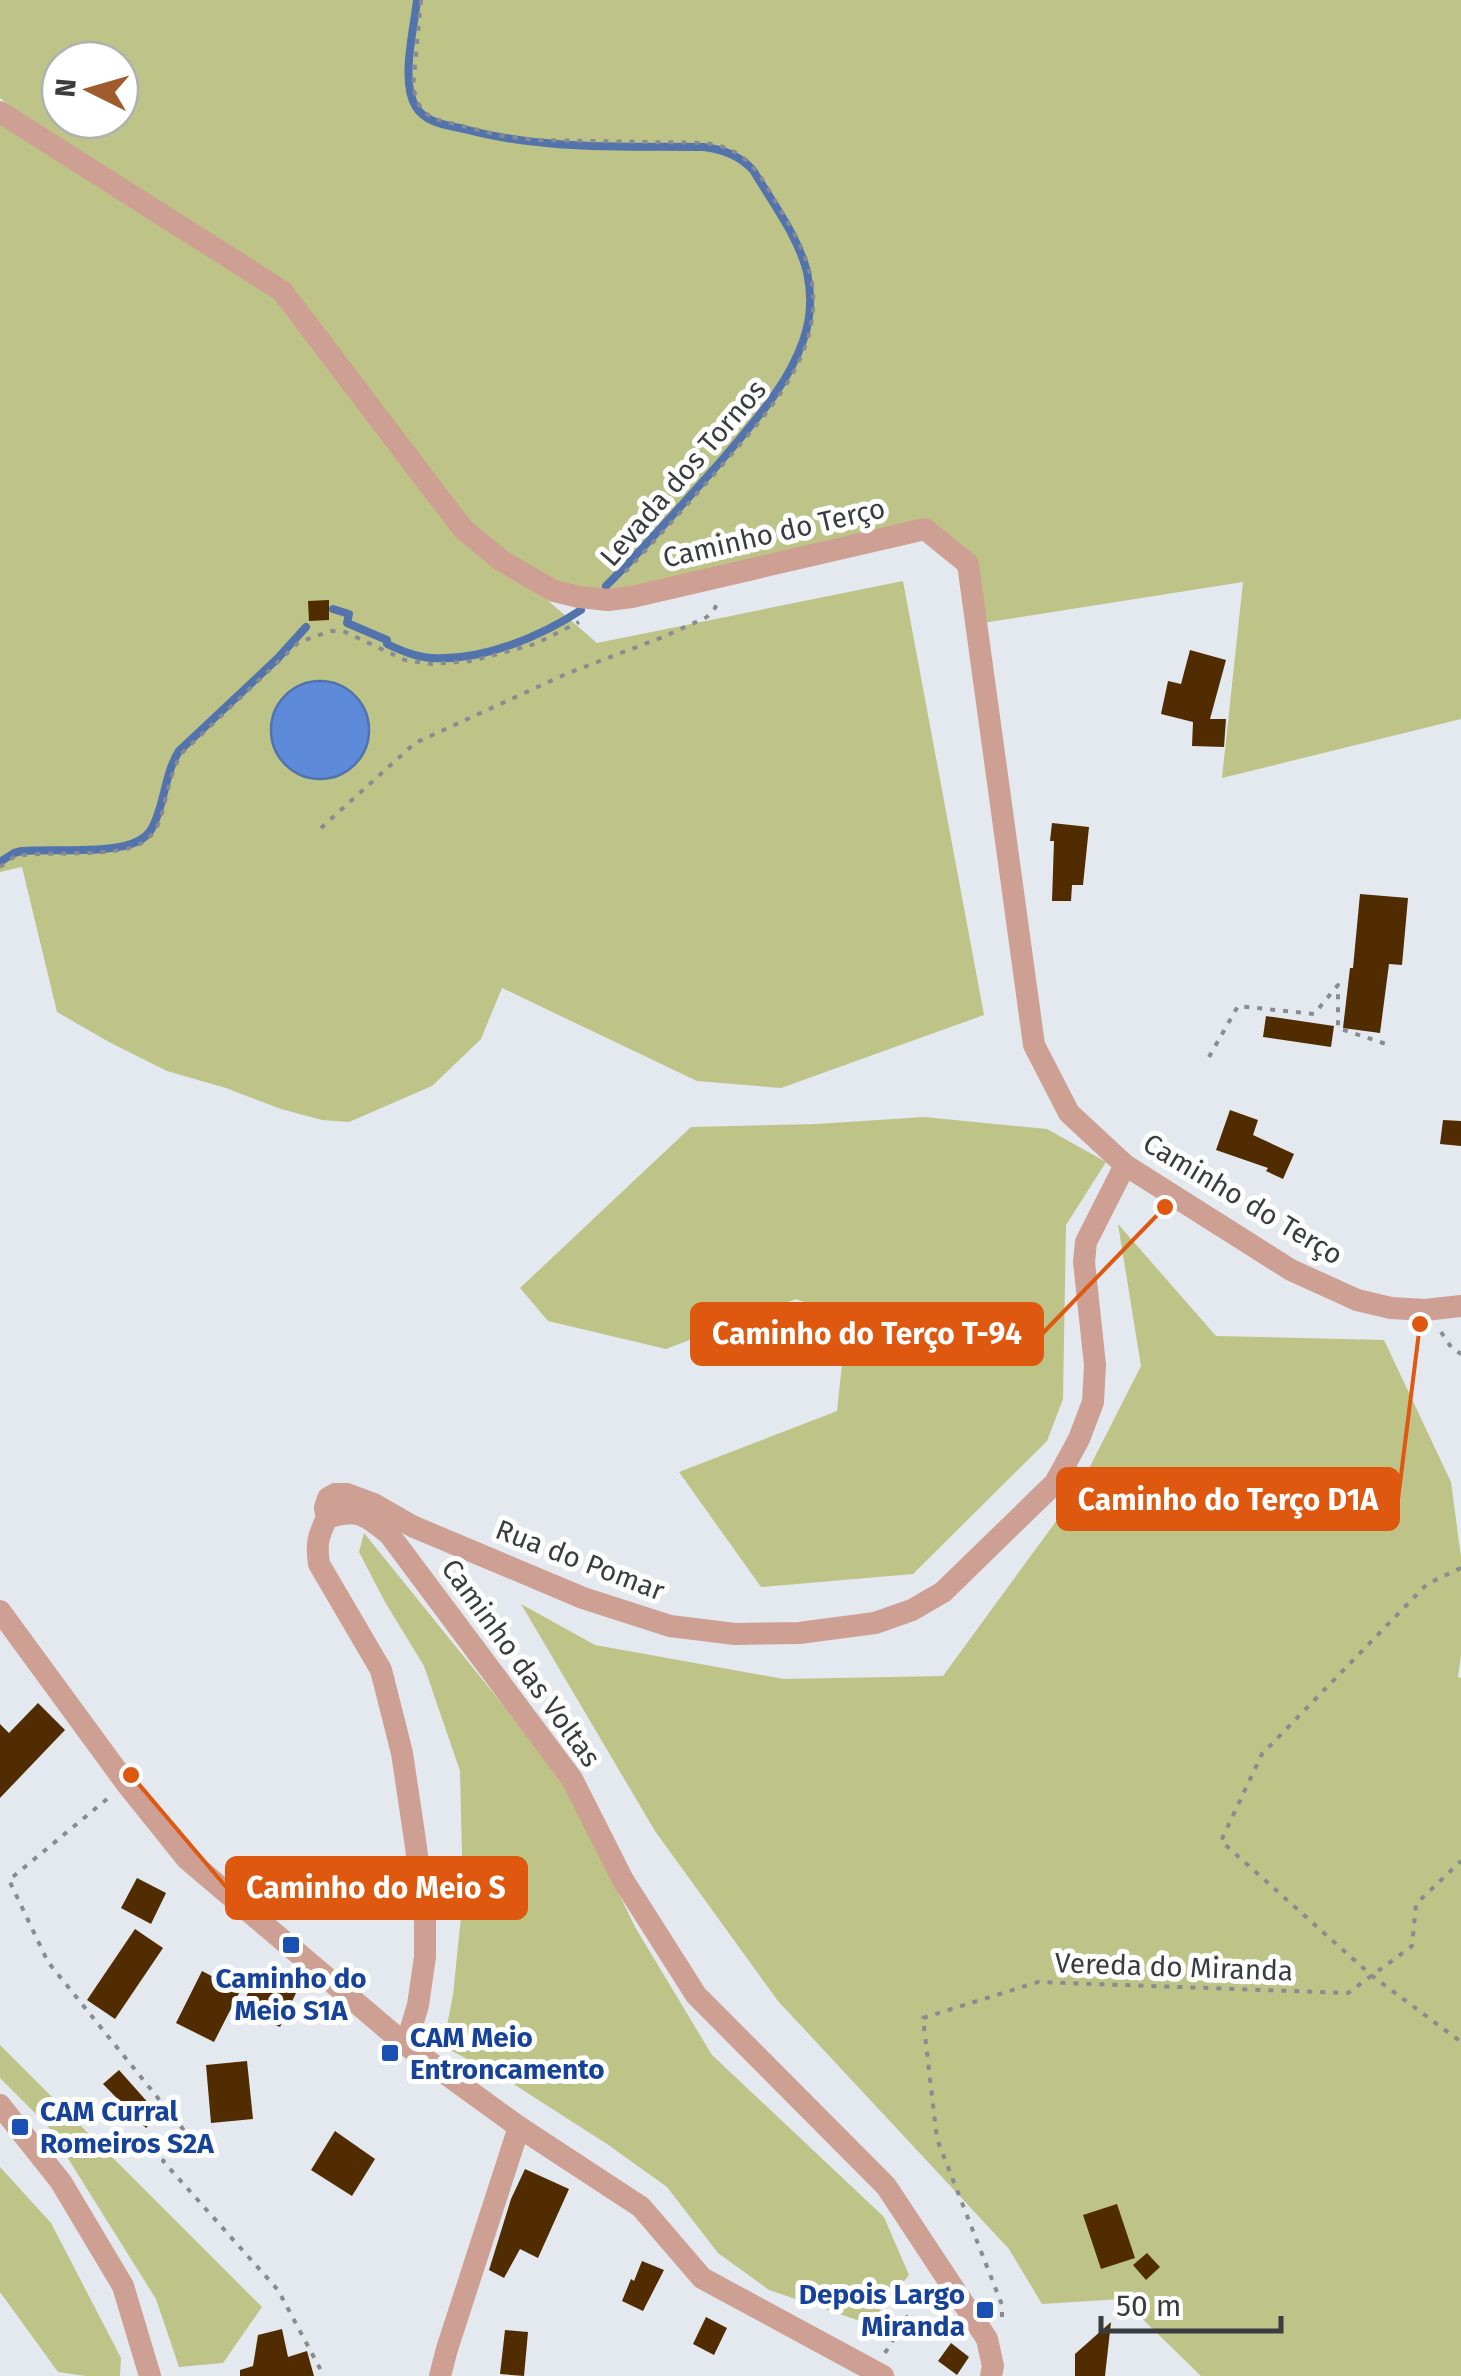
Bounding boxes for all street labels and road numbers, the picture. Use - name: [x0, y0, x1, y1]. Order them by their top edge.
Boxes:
- street label: Levada dos Tornos: [593, 373, 773, 573]
- street label: Caminho do Terço: [660, 491, 888, 575]
- street label: Caminho do Terço: [1137, 1126, 1349, 1272]
- street label: Rua do Pomar: [491, 1513, 669, 1607]
- street label: Caminho das Voltas: [435, 1553, 607, 1773]
- street label: Vereda do Miranda: [1054, 1946, 1294, 1988]

